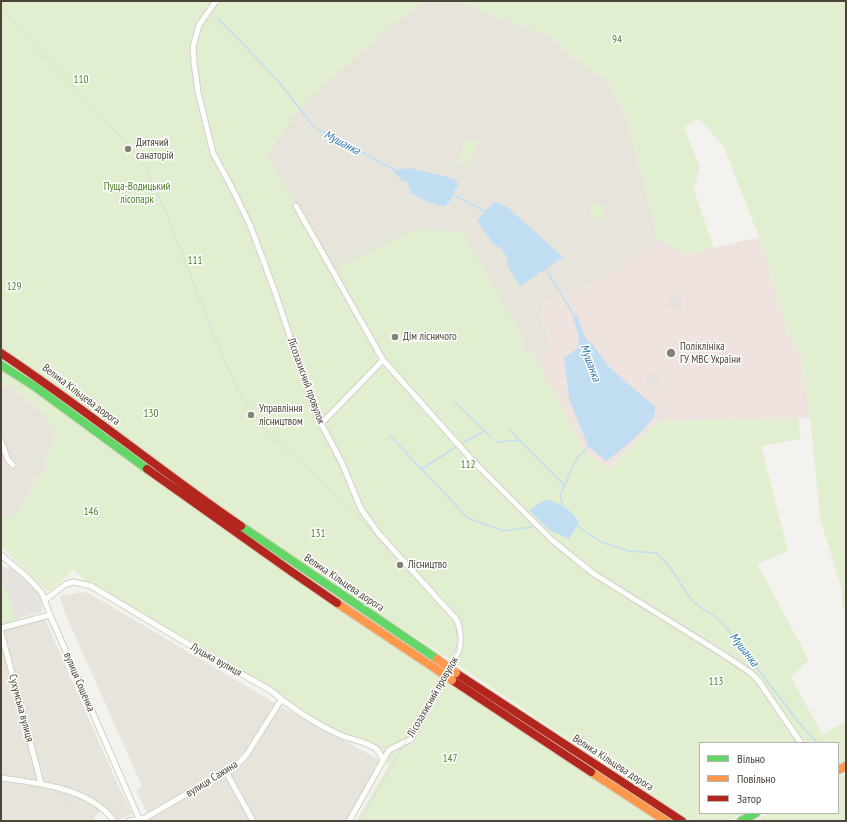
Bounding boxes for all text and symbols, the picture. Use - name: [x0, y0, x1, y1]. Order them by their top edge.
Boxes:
- park label: 94: [612, 33, 622, 47]
- park label: 110: [74, 73, 88, 87]
- water label: Мушанка: [322, 128, 362, 158]
- place label: Дитячий санаторій: [136, 136, 174, 162]
- marker: Дитячий санаторій: [123, 144, 133, 154]
- park label: Пуща-Водицький лісопарк: [104, 180, 170, 206]
- park label: 111: [188, 254, 202, 268]
- park label: 129: [7, 280, 21, 294]
- place label: Дім лісничого: [403, 330, 457, 344]
- marker: Дім лісничого: [390, 332, 400, 342]
- street label: Лісозахисний провулок: [284, 336, 328, 426]
- place label: Поліклініка ГУ МВС України: [680, 340, 741, 366]
- water label: Мушанка: [577, 342, 603, 384]
- marker: Поліклініка ГУ МВС України: [665, 347, 677, 359]
- street label: Велика Кільцева дорога: [40, 362, 122, 428]
- place label: Управління лісництвом: [259, 402, 303, 428]
- park label: 130: [144, 407, 158, 421]
- marker: Управління лісництвом: [246, 410, 256, 420]
- park label: 112: [461, 458, 475, 472]
- park label: 146: [84, 505, 98, 519]
- park label: 131: [311, 527, 325, 541]
- street label: Велика Кільцева дорога: [302, 551, 386, 615]
- place label: Лісництво: [408, 558, 447, 572]
- marker: Лісництво: [395, 560, 405, 570]
- water label: Мушанка: [726, 630, 762, 670]
- street label: Луцька вулиця: [188, 641, 244, 679]
- street label: вулиця Сошенка: [61, 650, 97, 714]
- street label: Лісозахисний провулок: [405, 654, 461, 740]
- street label: Сухумська вулиця: [6, 673, 36, 743]
- park label: 113: [709, 675, 723, 689]
- street label: Велика Кільцева дорога: [570, 732, 656, 794]
- legend: [699, 742, 839, 814]
- text: Вільно: [737, 751, 765, 766]
- park label: 147: [443, 752, 457, 766]
- street label: вулиця Сажина: [184, 758, 240, 800]
- text: Повільно: [737, 771, 776, 786]
- text: Затор: [737, 791, 761, 806]

